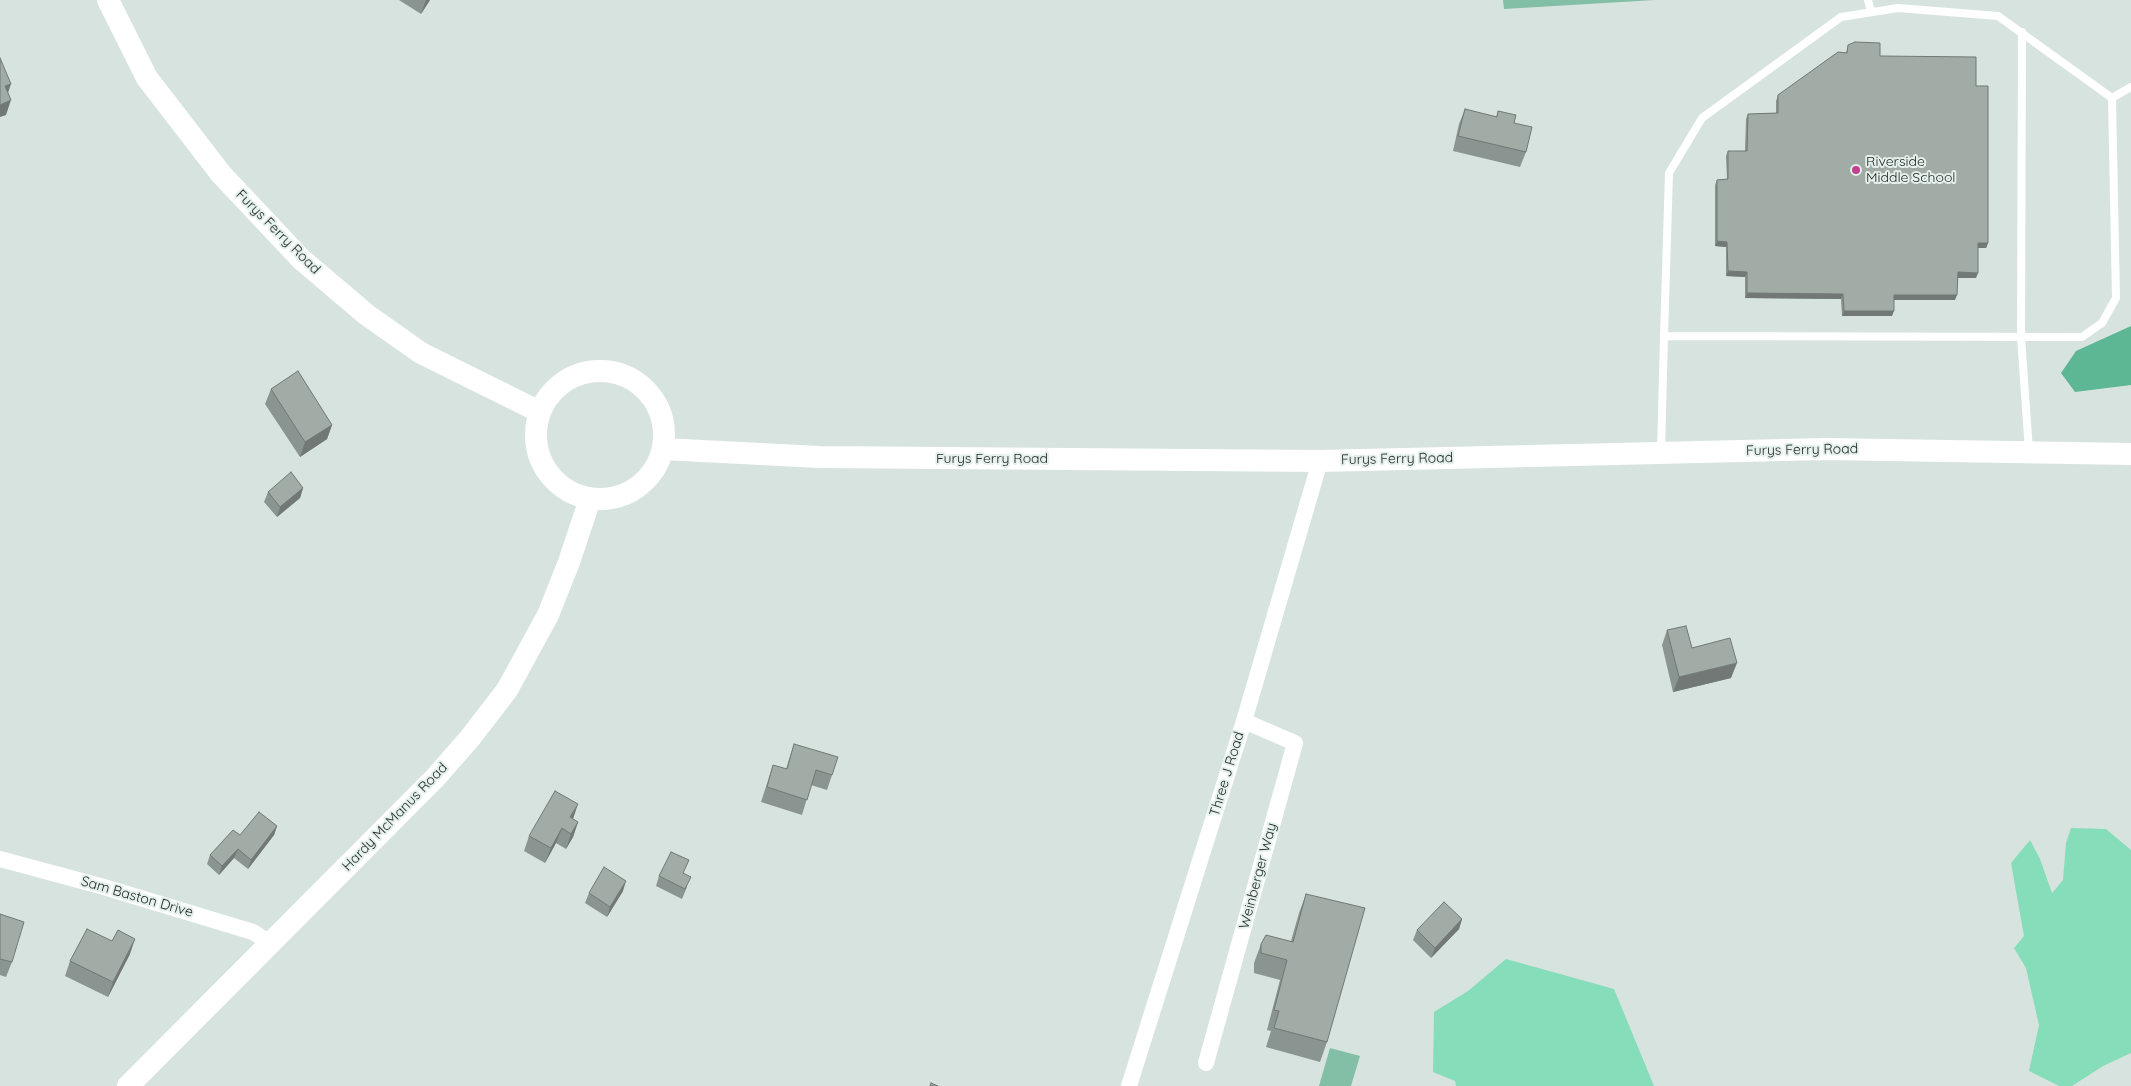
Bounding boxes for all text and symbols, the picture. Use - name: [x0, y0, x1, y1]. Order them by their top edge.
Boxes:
- place label: Riverside Middle School: [1866, 154, 1956, 186]
- marker: Riverside Middle School: [1850, 164, 1862, 176]
- street label: Furys Ferry Road: [232, 186, 324, 278]
- street label: Furys Ferry Road: [1746, 441, 1858, 459]
- street label: Furys Ferry Road: [1341, 450, 1453, 468]
- street label: Furys Ferry Road: [936, 451, 1048, 467]
- street label: Three J Road: [1206, 730, 1248, 818]
- street label: Hardy McManus Road: [339, 759, 451, 875]
- street label: Weinberger Way: [1236, 821, 1280, 931]
- street label: Sam Baston Drive: [79, 873, 195, 921]

